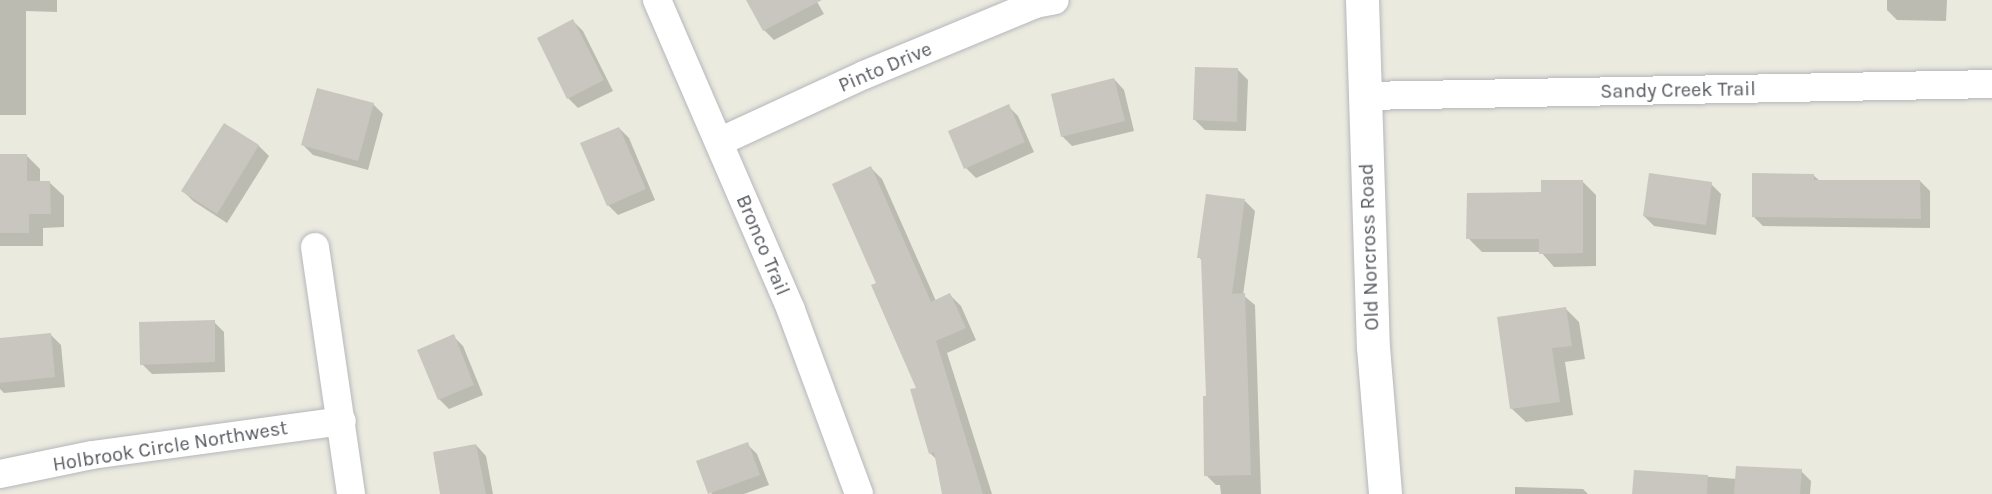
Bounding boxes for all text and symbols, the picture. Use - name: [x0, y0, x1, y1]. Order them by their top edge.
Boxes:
- street label: Pinto Drive: [835, 37, 935, 97]
- street label: Sandy Creek Trail: [1600, 77, 1756, 103]
- street label: Old Norcross Road: [1354, 163, 1384, 331]
- street label: Bronco Trail: [731, 191, 795, 299]
- street label: Holbrook Circle Northwest: [51, 416, 289, 476]

